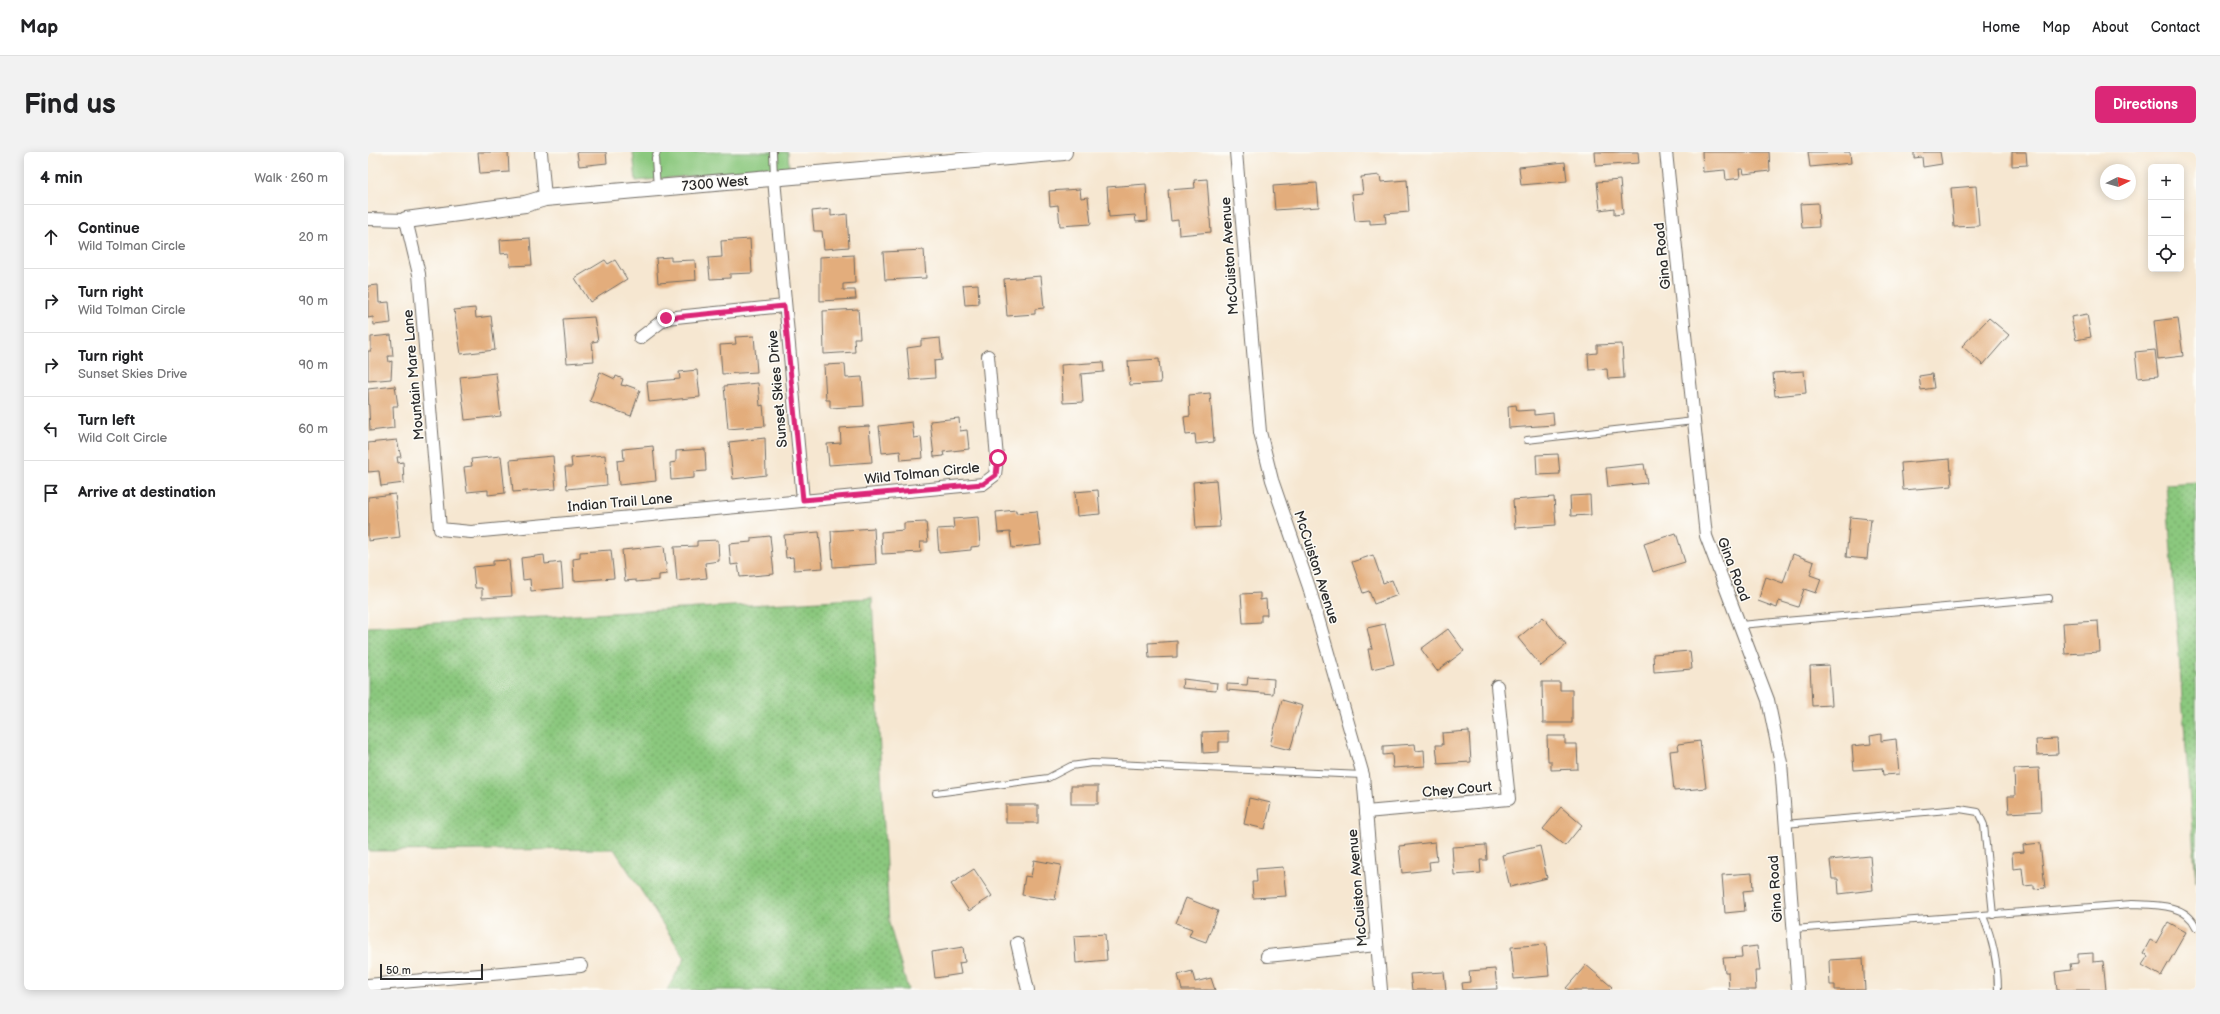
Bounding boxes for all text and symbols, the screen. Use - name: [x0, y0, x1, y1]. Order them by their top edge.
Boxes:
- text: Map: [20, 16, 58, 39]
- text: Home: [1982, 19, 2020, 36]
- text: Map: [2042, 19, 2070, 36]
- text: About: [2092, 19, 2129, 36]
- text: Contact: [2151, 19, 2200, 36]
- button: Directions: [2095, 86, 2196, 123]
- text: Find us: [24, 88, 116, 121]
- north arrow: [2100, 164, 2136, 200]
- map controls: [2148, 164, 2184, 272]
- button: +: [2148, 164, 2184, 200]
- text: 4 min: [40, 168, 83, 188]
- text: Walk · 260 m: [254, 170, 328, 186]
- street label: 7300 West: [681, 172, 750, 195]
- street label: McCuiston Avenue: [1217, 197, 1242, 315]
- button: −: [2148, 200, 2184, 236]
- text: Continue: [78, 219, 140, 238]
- street label: Gina Road: [1651, 222, 1674, 290]
- icon: ahead: [40, 226, 62, 248]
- text: 20 m: [298, 229, 328, 245]
- button: locate: [2148, 236, 2184, 272]
- text: Wild Tolman Circle: [78, 238, 185, 254]
- text: Turn right: [78, 283, 143, 302]
- icon: right: [40, 290, 62, 312]
- text: 90 m: [299, 293, 328, 309]
- text: Wild Tolman Circle: [78, 302, 185, 318]
- street label: Mountain Mare Lane: [399, 309, 428, 441]
- route end: [657, 309, 675, 327]
- street label: Sunset Skies Drive: [764, 330, 791, 448]
- text: Turn right: [78, 347, 143, 366]
- icon: right: [40, 354, 62, 376]
- text: 90 m: [299, 357, 328, 373]
- text: Sunset Skies Drive: [78, 366, 187, 382]
- text: Turn left: [78, 411, 135, 430]
- icon: left: [40, 418, 62, 440]
- text: 60 m: [298, 421, 328, 437]
- text: Wild Colt Circle: [78, 430, 167, 446]
- route start: [989, 449, 1007, 467]
- street label: Wild Tolman Circle: [864, 459, 981, 488]
- icon: arrive: [40, 482, 62, 504]
- text: Arrive at destination: [78, 483, 216, 502]
- street label: Indian Trail Lane: [567, 489, 673, 516]
- street label: McCuiston Avenue: [1290, 508, 1343, 626]
- street label: Gina Road: [1714, 535, 1754, 604]
- street label: Chey Court: [1421, 778, 1493, 801]
- street label: McCuiston Avenue: [1344, 828, 1371, 947]
- street label: Gina Road: [1765, 855, 1786, 923]
- scale bar: [380, 962, 483, 981]
- text: 50 m: [386, 964, 411, 977]

